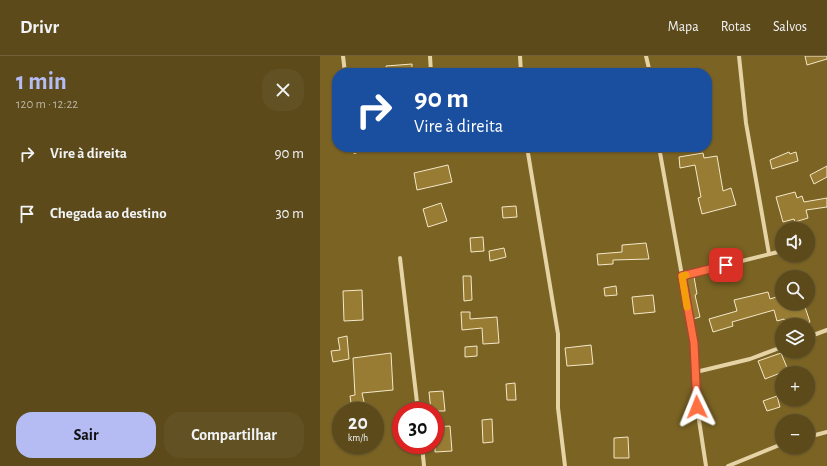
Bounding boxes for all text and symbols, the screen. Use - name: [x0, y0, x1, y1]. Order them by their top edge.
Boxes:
- text: Drivr: [20, 18, 59, 37]
- text: Mapa: [668, 20, 699, 34]
- text: Rotas: [721, 20, 751, 34]
- text: Salvos: [773, 20, 807, 34]
- button: close: [262, 69, 304, 111]
- text: 1 min: [16, 70, 67, 94]
- icon: right: [348, 84, 400, 136]
- text: 90 m: [414, 85, 469, 113]
- text: 120 m · 12:22: [16, 98, 78, 111]
- text: Vire à direita: [414, 118, 503, 136]
- icon: right: [16, 143, 38, 165]
- text: Vire à direita: [50, 146, 127, 161]
- text: 90 m: [275, 146, 304, 161]
- icon: arrive: [16, 203, 38, 225]
- text: Chegada ao destino: [50, 206, 167, 221]
- text: 30 m: [275, 206, 304, 221]
- map controls: [775, 222, 815, 454]
- button: sound: [775, 222, 815, 262]
- pin: [709, 248, 743, 282]
- icon: arrive: [715, 254, 737, 276]
- button: search: [775, 270, 815, 310]
- button: layers: [775, 318, 815, 358]
- button: +: [775, 366, 815, 406]
- position arrow: [676, 386, 718, 428]
- speed limit sign: 30: [392, 402, 444, 454]
- button: Sair: [16, 412, 156, 458]
- button: Compartilhar: [164, 412, 304, 458]
- text: 20: [348, 413, 368, 433]
- button: −: [775, 414, 815, 454]
- text: km/h: [348, 433, 368, 443]

